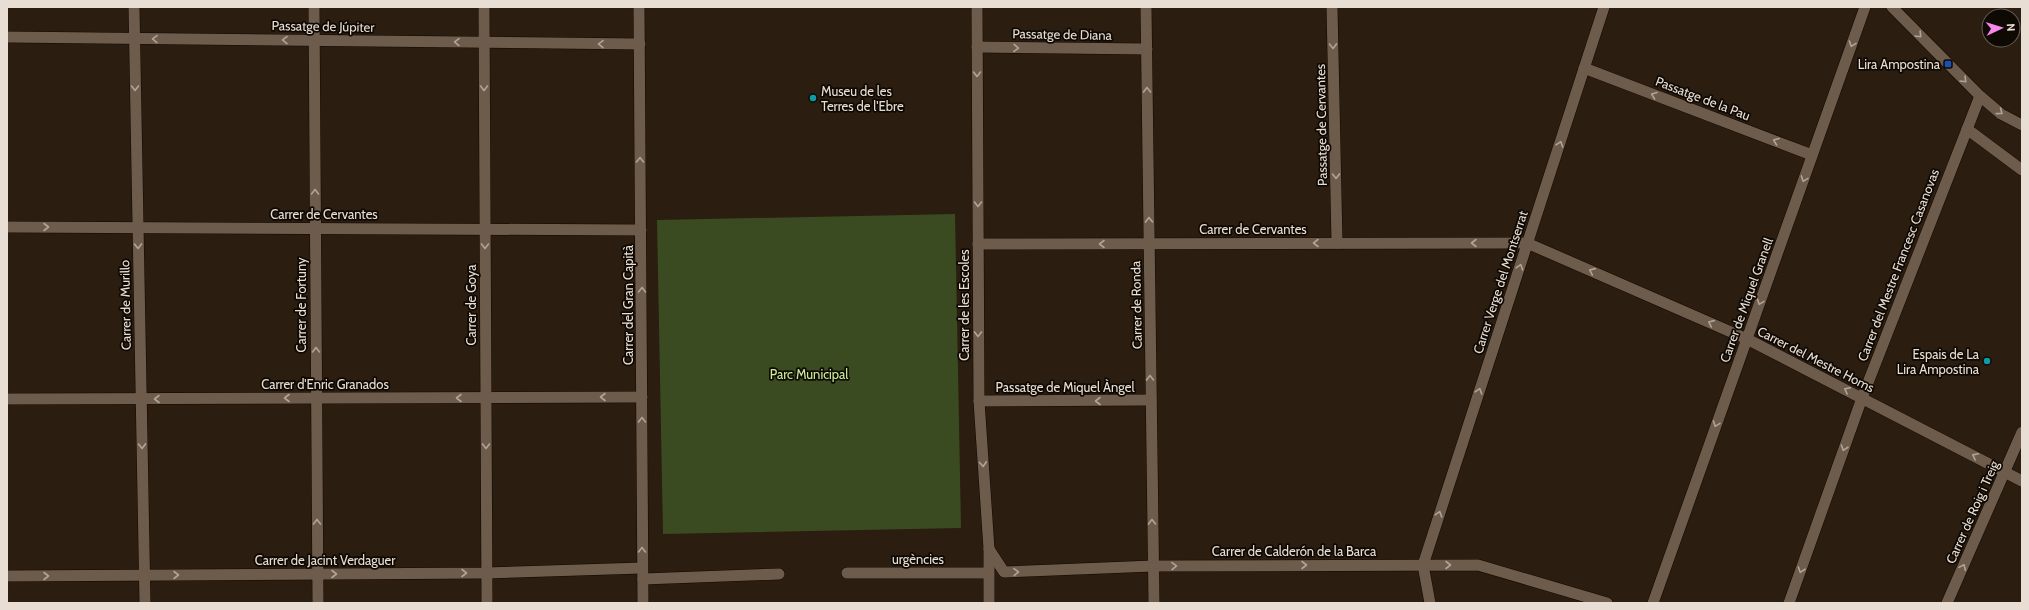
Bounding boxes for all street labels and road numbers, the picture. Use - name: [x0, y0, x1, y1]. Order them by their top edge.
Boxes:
- street label: Passatge de Júpiter: [272, 17, 375, 35]
- street label: Passatge de Diana: [1012, 25, 1113, 43]
- street label: Passatge de Cervantes: [1312, 63, 1330, 186]
- street label: Passatge de la Pau: [1653, 73, 1753, 123]
- street label: Carrer del Mestre Francesc Casanovas: [1854, 166, 1942, 363]
- street label: Carrer de Cervantes: [270, 206, 378, 222]
- street label: Carrer Verge del Montserrat: [1469, 208, 1531, 356]
- street label: Carrer de Cervantes: [1199, 221, 1307, 237]
- street label: Carrer de Miquel Granell: [1716, 235, 1776, 365]
- street label: Carrer del Gran Capità: [620, 244, 636, 365]
- street label: Carrer de les Escoles: [956, 249, 972, 361]
- street label: Carrer de Fortuny: [293, 257, 309, 353]
- street label: Carrer de Murillo: [116, 260, 134, 350]
- street label: Carrer de Ronda: [1127, 260, 1145, 349]
- street label: Carrer de Goya: [463, 264, 479, 346]
- street label: Carrer del Mestre Homs: [1755, 323, 1878, 396]
- street label: Carrer d'Enric Granados: [261, 376, 389, 392]
- street label: Passatge de Miquel Àngel: [996, 378, 1134, 395]
- street label: Carrer de Roig i Treig: [1942, 458, 2002, 566]
- street label: Carrer de Calderón de la Barca: [1212, 543, 1377, 559]
- street label: urgències: [892, 551, 945, 567]
- street label: Carrer de Jacint Verdaguer: [255, 552, 396, 568]

